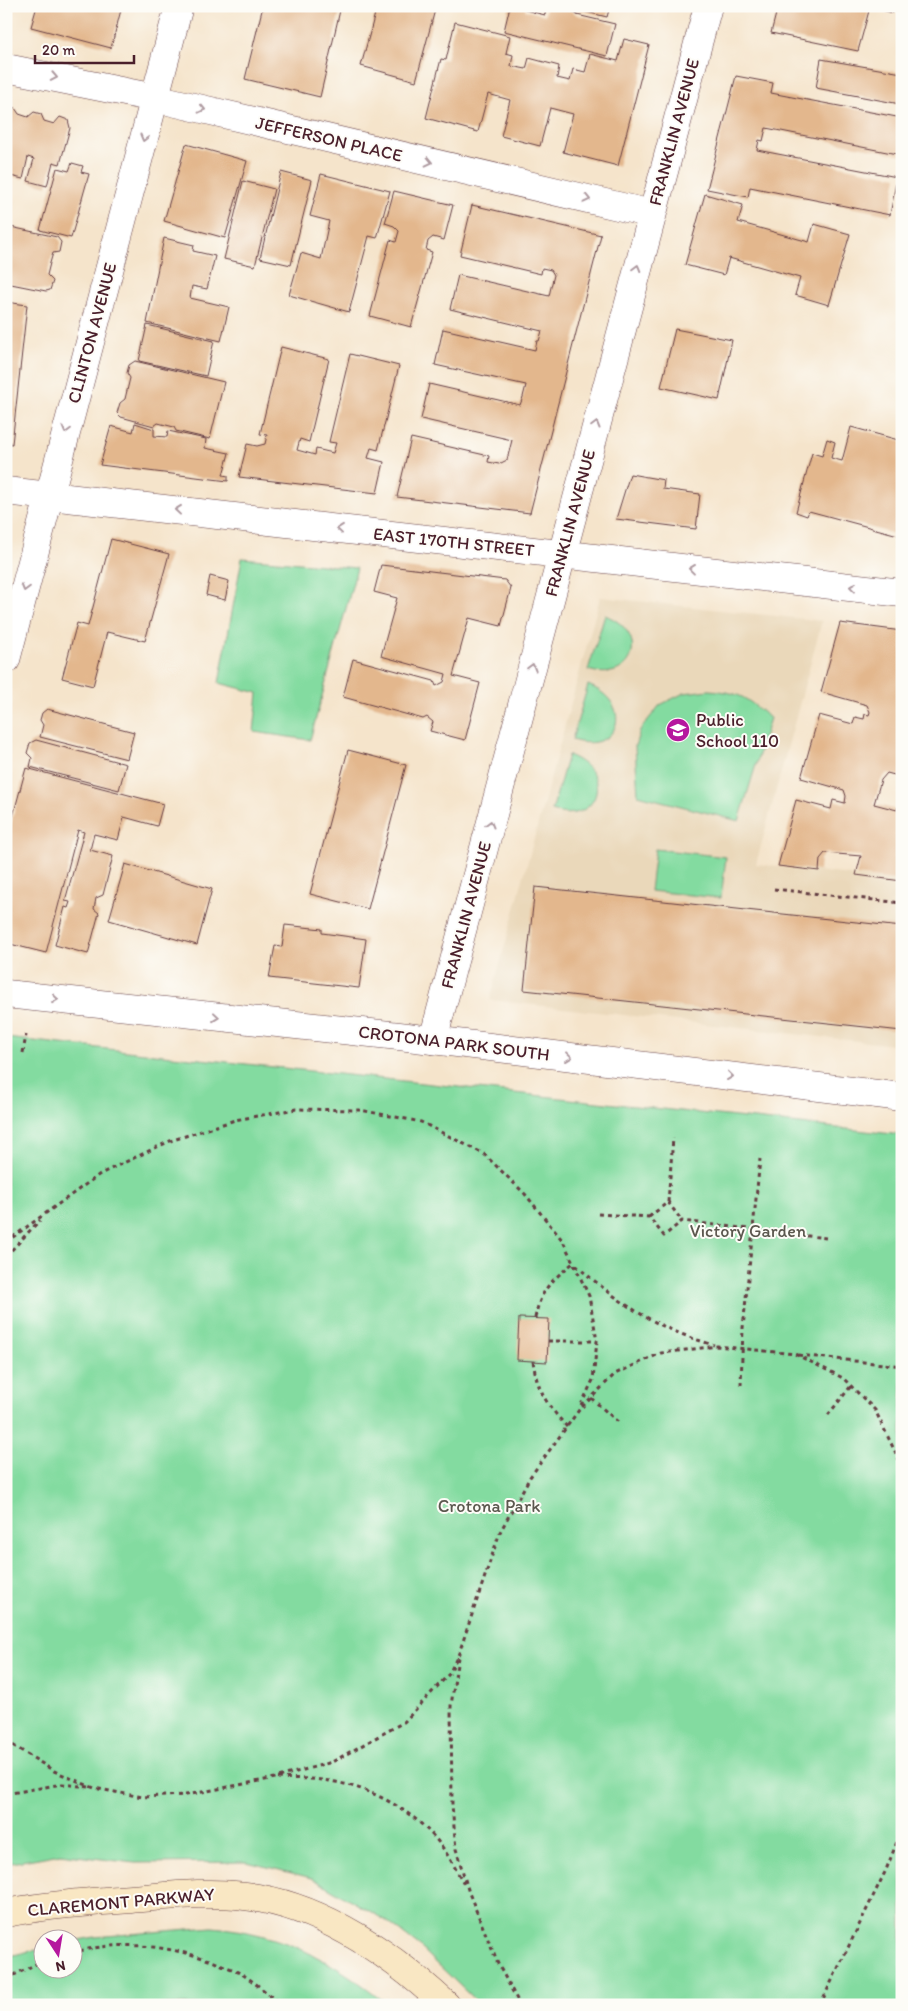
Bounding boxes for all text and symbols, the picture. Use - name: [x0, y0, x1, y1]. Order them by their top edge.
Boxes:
- scale bar: [35, 32, 134, 64]
- text: 20 m: [42, 41, 76, 59]
- street label: FRANKLIN AVENUE: [644, 56, 704, 208]
- one-way arrow: [50, 72, 58, 82]
- one-way arrow: [198, 103, 207, 114]
- street label: JEFFERSON PLACE: [253, 111, 405, 167]
- one-way arrow: [139, 134, 150, 142]
- one-way arrow: [424, 156, 433, 167]
- one-way arrow: [582, 193, 591, 204]
- street label: CLINTON AVENUE: [63, 260, 121, 406]
- one-way arrow: [632, 264, 642, 272]
- one-way arrow: [590, 421, 601, 430]
- one-way arrow: [61, 426, 72, 435]
- street label: FRANKLIN AVENUE: [540, 447, 600, 599]
- one-way arrow: [174, 505, 182, 516]
- street label: EAST 170TH STREET: [372, 523, 536, 561]
- one-way arrow: [336, 524, 344, 535]
- one-way arrow: [688, 564, 696, 575]
- one-way arrow: [849, 582, 857, 593]
- one-way arrow: [20, 583, 31, 592]
- one-way arrow: [526, 662, 537, 671]
- place label: Public School 110: [696, 709, 779, 752]
- school or university icon: Public School 110: [665, 717, 691, 743]
- one-way arrow: [485, 820, 495, 828]
- street label: FRANKLIN AVENUE: [436, 839, 496, 991]
- one-way arrow: [51, 993, 59, 1004]
- one-way arrow: [213, 1011, 221, 1022]
- street label: CROTONA PARK SOUTH: [357, 1020, 551, 1066]
- one-way arrow: [565, 1051, 573, 1062]
- one-way arrow: [727, 1070, 735, 1081]
- park label: Victory Garden: [690, 1220, 806, 1242]
- park label: Crotona Park: [438, 1495, 540, 1517]
- street label: CLAREMONT PARKWAY: [26, 1883, 216, 1921]
- north arrow: [32, 1928, 82, 1978]
- text: N: [54, 1957, 67, 1976]

